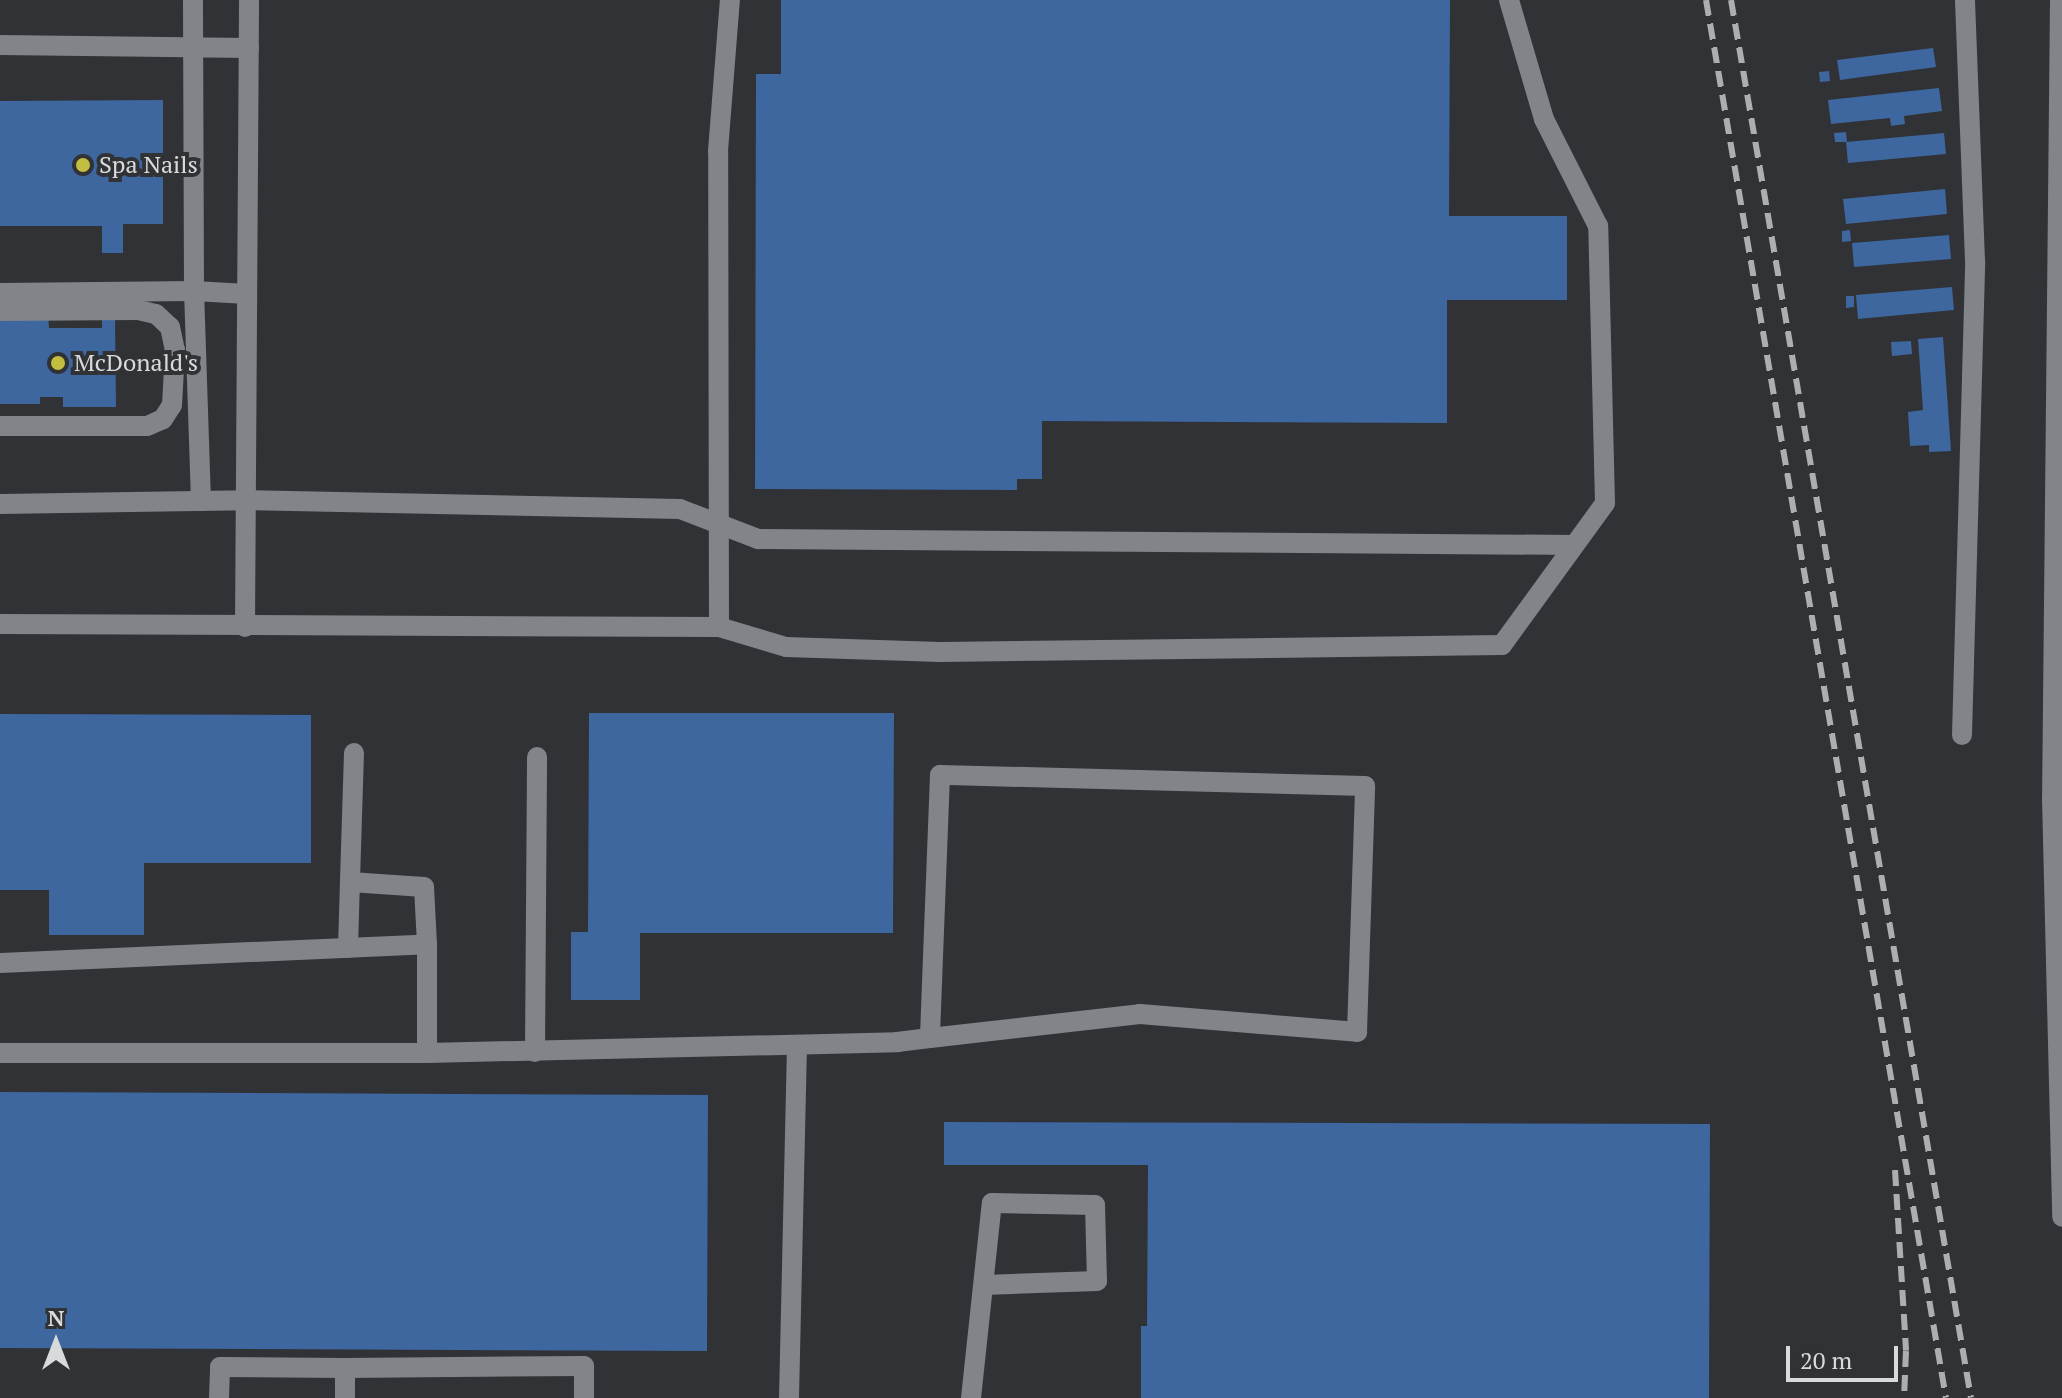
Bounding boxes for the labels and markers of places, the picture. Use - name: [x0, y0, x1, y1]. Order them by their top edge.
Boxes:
- place label: Spa Nails: [99, 151, 198, 179]
- marker: Spa Nails: [74, 156, 92, 174]
- place label: McDonald's: [74, 349, 198, 377]
- marker: McDonald's: [49, 354, 67, 372]

